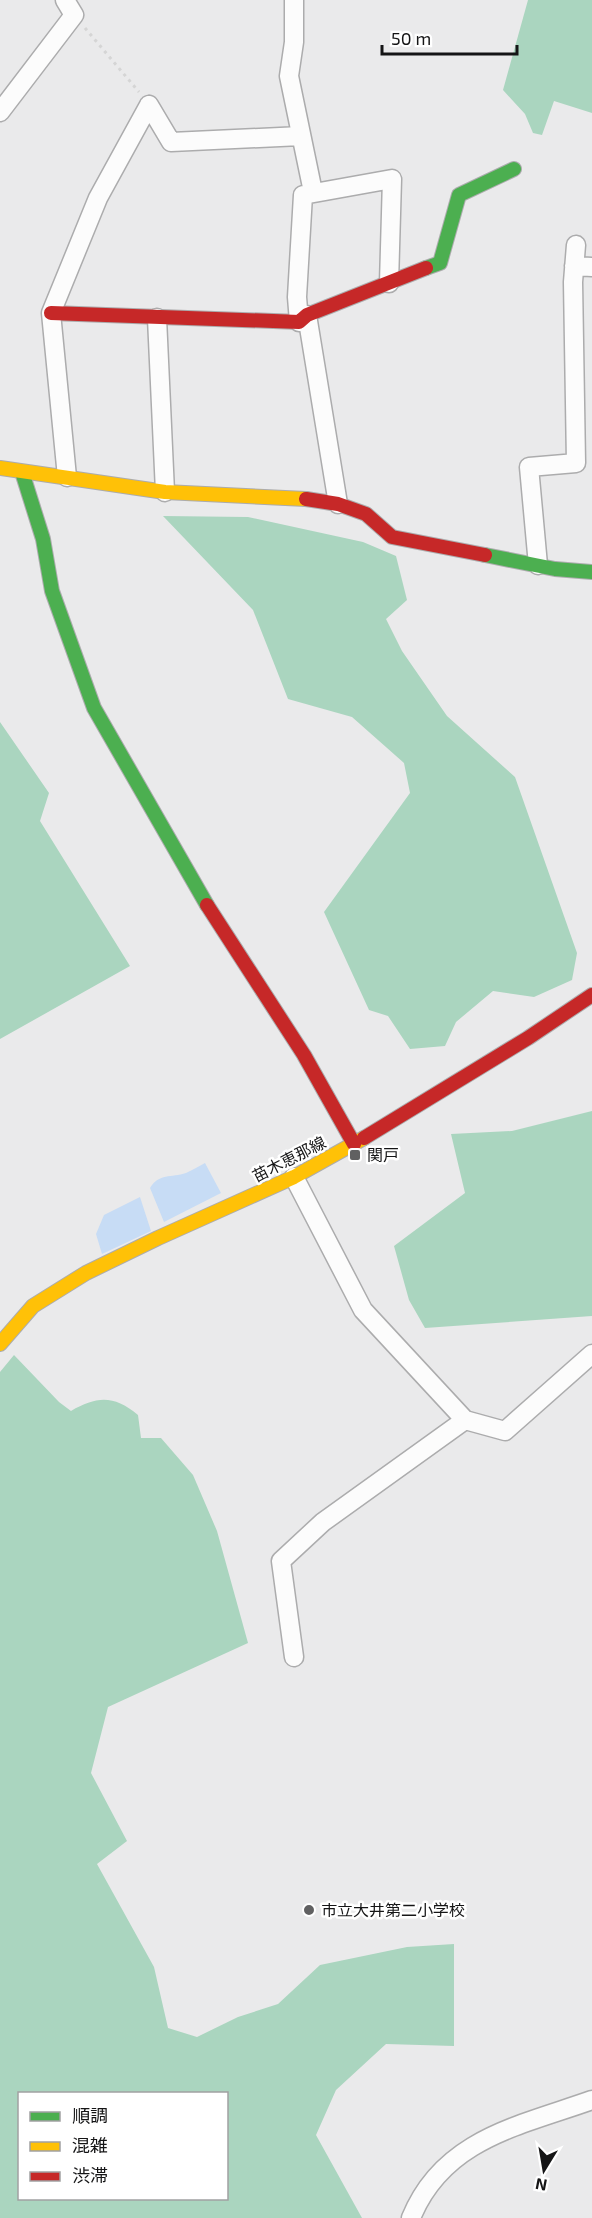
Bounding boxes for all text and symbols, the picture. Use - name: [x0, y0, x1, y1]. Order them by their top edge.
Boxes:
- scale bar: [382, 18, 517, 56]
- text: 50 m: [391, 27, 431, 49]
- street label: 苗木恵那線: [249, 1132, 329, 1185]
- place label: 関戸: [367, 1145, 399, 1164]
- marker: 関戸: [348, 1148, 362, 1162]
- place label: 市立大井第二小学校: [321, 1900, 465, 1919]
- marker: 市立大井第二小学校: [302, 1903, 316, 1917]
- legend: [18, 2092, 228, 2200]
- text: 順調: [72, 2104, 108, 2126]
- text: 混雑: [72, 2134, 108, 2156]
- north arrow: [514, 2140, 574, 2200]
- text: 渋滞: [72, 2164, 108, 2186]
- text: N: [534, 2175, 549, 2196]

